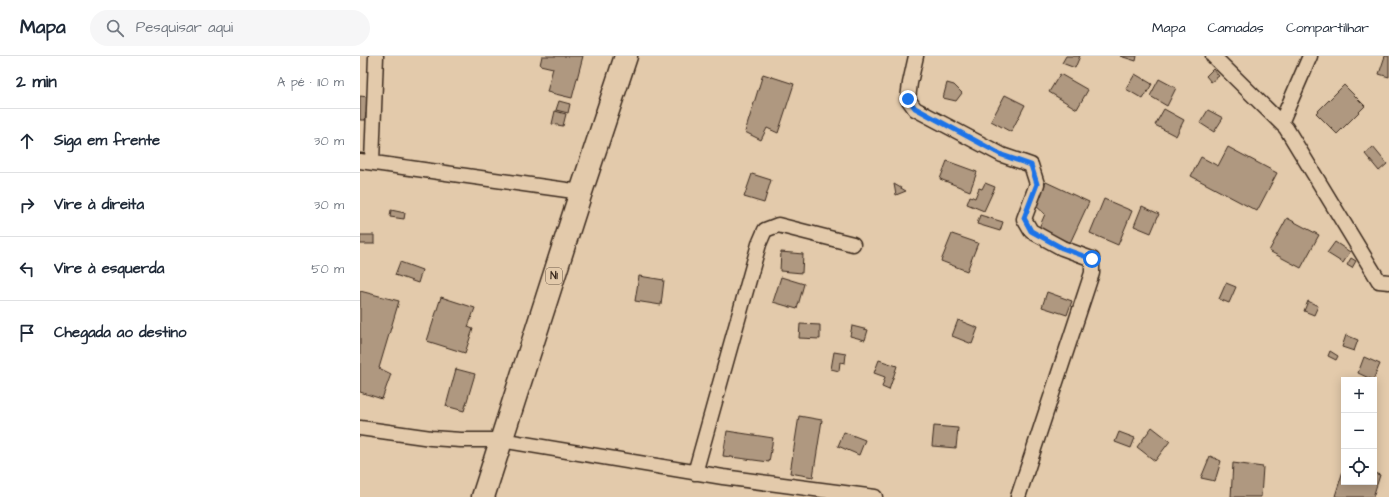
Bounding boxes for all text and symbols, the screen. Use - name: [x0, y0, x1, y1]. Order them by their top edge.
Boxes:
- search box: [90, 10, 370, 46]
- text: Mapa: [20, 14, 66, 41]
- icon: search: [104, 17, 126, 39]
- text: Pesquisar aqui: [136, 17, 233, 38]
- text: Mapa: [1152, 18, 1186, 38]
- text: Camadas: [1208, 18, 1264, 38]
- text: Compartilhar: [1286, 18, 1369, 38]
- text: 2 min: [16, 70, 57, 94]
- text: A pé · 110 m: [277, 73, 344, 91]
- route end: [899, 90, 917, 108]
- icon: ahead: [16, 130, 38, 152]
- text: Siga em frente: [54, 130, 160, 151]
- text: 30 m: [314, 132, 344, 150]
- icon: right: [16, 194, 38, 216]
- text: Vire à direita: [54, 194, 144, 215]
- text: 30 m: [314, 196, 344, 214]
- route start: [1083, 250, 1101, 268]
- icon: left: [16, 258, 38, 280]
- text: Vire à esquerda: [54, 258, 164, 279]
- text: 50 m: [311, 260, 344, 278]
- road number: N1: [546, 268, 562, 284]
- icon: arrive: [16, 322, 38, 344]
- text: Chegada ao destino: [54, 322, 187, 343]
- map controls: [1341, 377, 1377, 485]
- button: +: [1341, 377, 1377, 413]
- button: −: [1341, 413, 1377, 449]
- button: locate: [1341, 449, 1377, 485]

